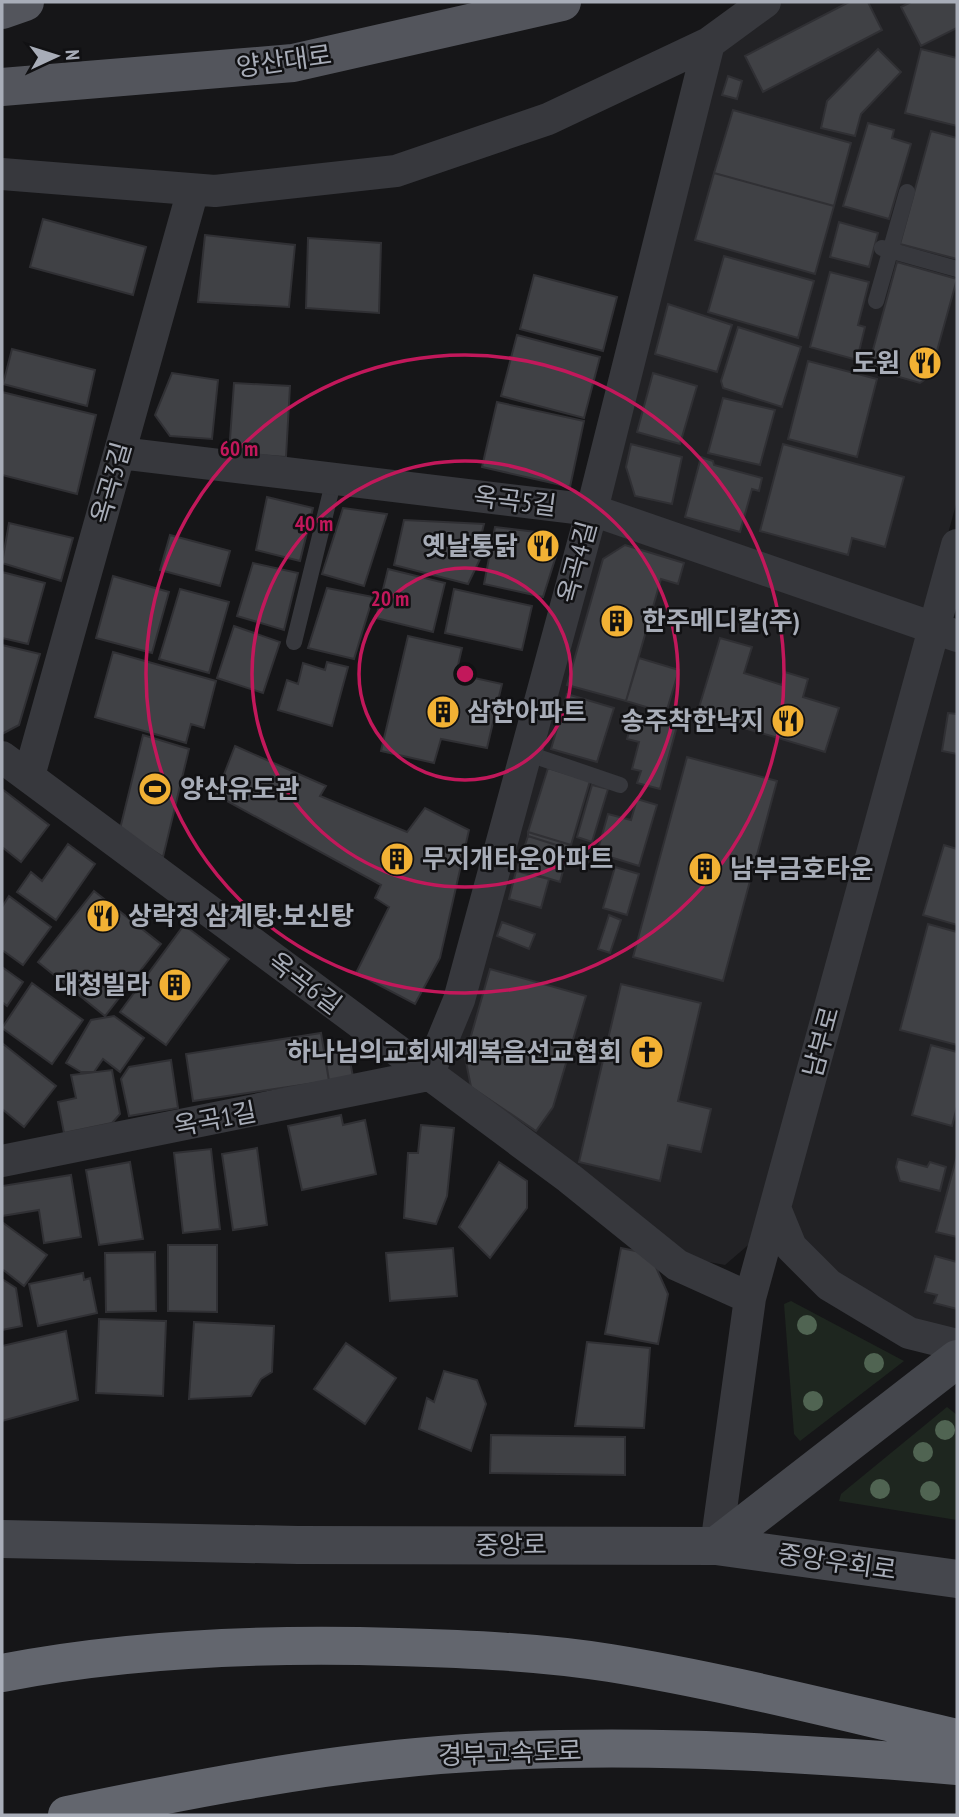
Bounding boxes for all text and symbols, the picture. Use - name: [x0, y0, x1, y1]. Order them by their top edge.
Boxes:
- north arrow: [21, 21, 91, 91]
- street label: 양산대로: [234, 38, 334, 84]
- text: N: [61, 49, 85, 61]
- restaurant icon: 도원: [906, 344, 944, 382]
- place label: 도원: [852, 346, 900, 379]
- text: 60 m: [220, 435, 258, 462]
- street label: 옥곡3길: [83, 438, 138, 528]
- street label: 옥곡5길: [472, 479, 558, 522]
- text: 40 m: [295, 510, 333, 537]
- street label: 옥곡4길: [550, 517, 603, 606]
- restaurant icon: 옛날통닭: [524, 527, 562, 565]
- place label: 옛날통닭: [422, 529, 518, 562]
- text: 20 m: [371, 585, 409, 612]
- building icon: 한주메디칼(주): [598, 602, 636, 640]
- place label: 한주메디칼(주): [642, 604, 800, 637]
- centre of rings: [453, 662, 477, 686]
- building icon: 삼한아파트: [424, 693, 462, 731]
- place label: 삼한아파트: [467, 695, 587, 728]
- restaurant icon: 송주착한낙지: [769, 702, 807, 740]
- place label: 송주착한낙지: [620, 704, 764, 737]
- sports icon: 양산유도관: [136, 770, 174, 808]
- place label: 양산유도관: [180, 772, 300, 805]
- building icon: 무지개타운아파트: [378, 840, 416, 878]
- place label: 무지개타운아파트: [422, 842, 613, 875]
- building icon: 남부금호타운: [686, 850, 724, 888]
- place label: 남부금호타운: [730, 852, 874, 885]
- restaurant icon: 상락정 삼계탕·보신탕: [84, 897, 122, 935]
- place label: 상락정 삼계탕·보신탕: [128, 899, 354, 932]
- street label: 옥곡6길: [262, 944, 349, 1021]
- building icon: 대청빌라: [156, 966, 194, 1004]
- place label: 대청빌라: [54, 968, 150, 1001]
- street label: 남부로: [795, 1003, 846, 1081]
- church icon: 하나님의교회세계복음선교협회: [628, 1033, 666, 1071]
- place label: 하나님의교회세계복음선교협회: [287, 1035, 622, 1068]
- street label: 옥곡1길: [171, 1094, 259, 1143]
- street label: 중앙로: [475, 1527, 547, 1562]
- street label: 중앙우회로: [776, 1537, 899, 1586]
- street label: 경부고속도로: [438, 1734, 582, 1771]

